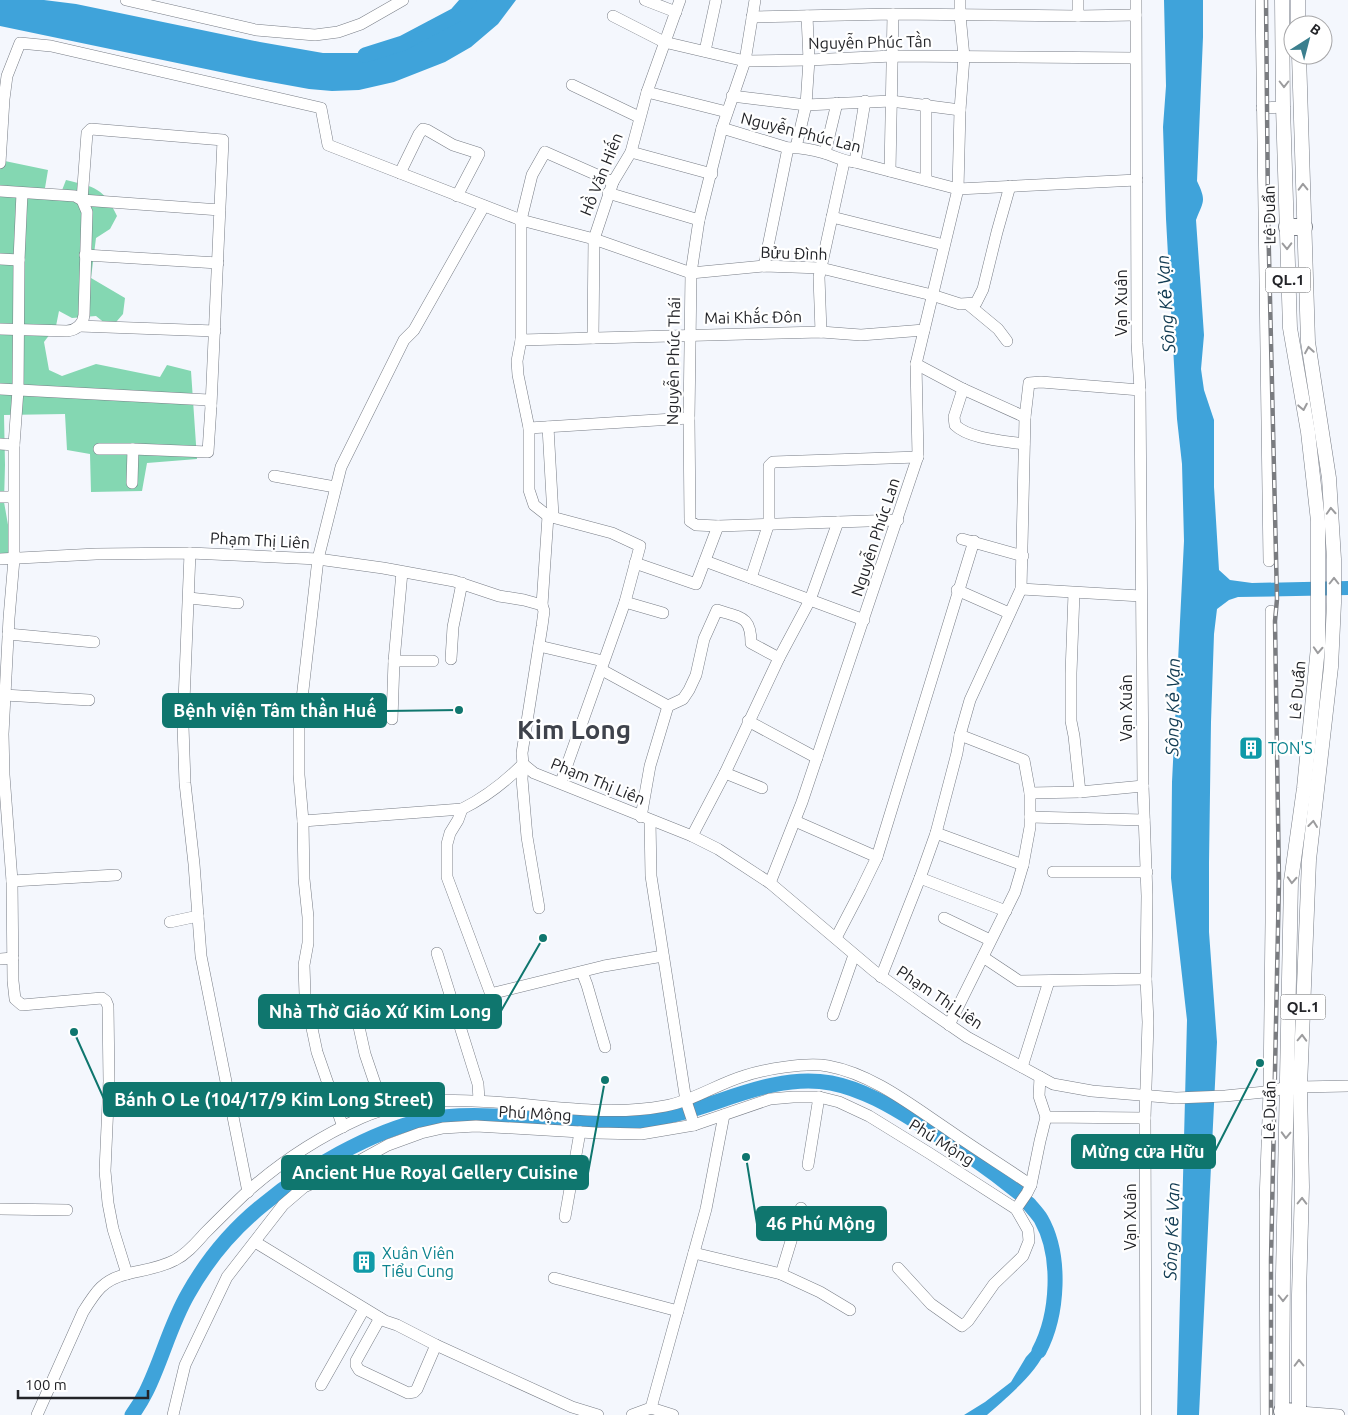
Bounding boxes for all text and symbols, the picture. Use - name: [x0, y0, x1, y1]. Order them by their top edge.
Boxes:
- north arrow: [1283, 15, 1333, 65]
- text: B: [1307, 20, 1324, 39]
- street label: Nguyễn Phúc Tần: [808, 29, 932, 52]
- one-way arrow: [1279, 80, 1289, 88]
- street label: Nguyễn Phúc Lan: [739, 105, 864, 156]
- street label: Hồ Văn Hiến: [573, 129, 626, 218]
- one-way arrow: [1298, 183, 1308, 191]
- street label: Lê Duẩn: [1259, 185, 1279, 245]
- one-way arrow: [1282, 242, 1293, 250]
- street label: Bửu Đình: [760, 243, 828, 263]
- water label: Sông Kẻ Vạn: [1152, 254, 1178, 355]
- road number: QL.1: [1266, 268, 1310, 292]
- street label: Vạn Xuân: [1112, 269, 1130, 337]
- street label: Nguyễn Phúc Thái: [660, 297, 683, 425]
- street label: Mai Khắc Đôn: [704, 304, 802, 327]
- one-way arrow: [1304, 345, 1314, 354]
- one-way arrow: [1298, 403, 1308, 412]
- street label: Nguyễn Phúc Lan: [845, 475, 903, 599]
- one-way arrow: [1325, 506, 1336, 514]
- street label: Phạm Thị Liên: [210, 528, 310, 552]
- one-way arrow: [1329, 577, 1339, 584]
- one-way arrow: [1312, 646, 1323, 654]
- water label: Sông Kẻ Vạn: [1161, 658, 1183, 757]
- street label: Lê Duẩn: [1285, 660, 1309, 720]
- street label: Vạn Xuân: [1117, 674, 1135, 742]
- callout: Bệnh viện Tâm thần Huế: [163, 694, 386, 727]
- text: Bệnh viện Tâm thần Huế: [173, 697, 377, 720]
- district label: Kim Long: [517, 715, 631, 744]
- building icon: TON'S: [1238, 735, 1264, 761]
- place label: TON'S: [1268, 739, 1313, 757]
- street label: Phạm Thị Liên: [548, 754, 648, 808]
- one-way arrow: [1307, 819, 1318, 827]
- one-way arrow: [1286, 877, 1297, 885]
- street label: Phạm Thị Liên: [894, 962, 986, 1032]
- road number: QL.1: [1280, 994, 1326, 1020]
- callout: Nhà Thờ Giáo Xứ Kim Long: [259, 995, 501, 1028]
- text: Nhà Thờ Giáo Xứ Kim Long: [269, 1001, 491, 1021]
- one-way arrow: [1297, 1034, 1307, 1042]
- street label: Lê Duẩn: [1259, 1080, 1279, 1140]
- callout: Bánh O Le (104/17/9 Kim Long Street): [104, 1083, 444, 1116]
- text: Bánh O Le (104/17/9 Kim Long Street): [114, 1089, 434, 1110]
- street label: Phú Mộng: [498, 1102, 572, 1124]
- street label: Phú Mộng: [906, 1115, 978, 1169]
- one-way arrow: [1281, 1132, 1291, 1139]
- callout: Mừng cửa Hữu: [1072, 1135, 1215, 1168]
- text: Mừng cửa Hữu: [1081, 1141, 1205, 1161]
- callout: Ancient Hue Royal Gellery Cuisine: [282, 1156, 588, 1189]
- text: Ancient Hue Royal Gellery Cuisine: [292, 1162, 578, 1182]
- water label: Sông Kẻ Vạn: [1159, 1182, 1183, 1281]
- street label: Vạn Xuân: [1121, 1183, 1139, 1251]
- one-way arrow: [1297, 1196, 1307, 1204]
- callout: 46 Phú Mộng: [757, 1207, 886, 1240]
- text: 46 Phú Mộng: [766, 1213, 876, 1233]
- place label: Xuân Viên Tiểu Cung: [382, 1244, 455, 1280]
- building icon: Xuân Viên Tiểu Cung: [351, 1249, 377, 1275]
- one-way arrow: [1278, 1294, 1288, 1302]
- one-way arrow: [1294, 1359, 1304, 1366]
- scale bar: [18, 1368, 148, 1400]
- text: 100 m: [25, 1376, 67, 1393]

